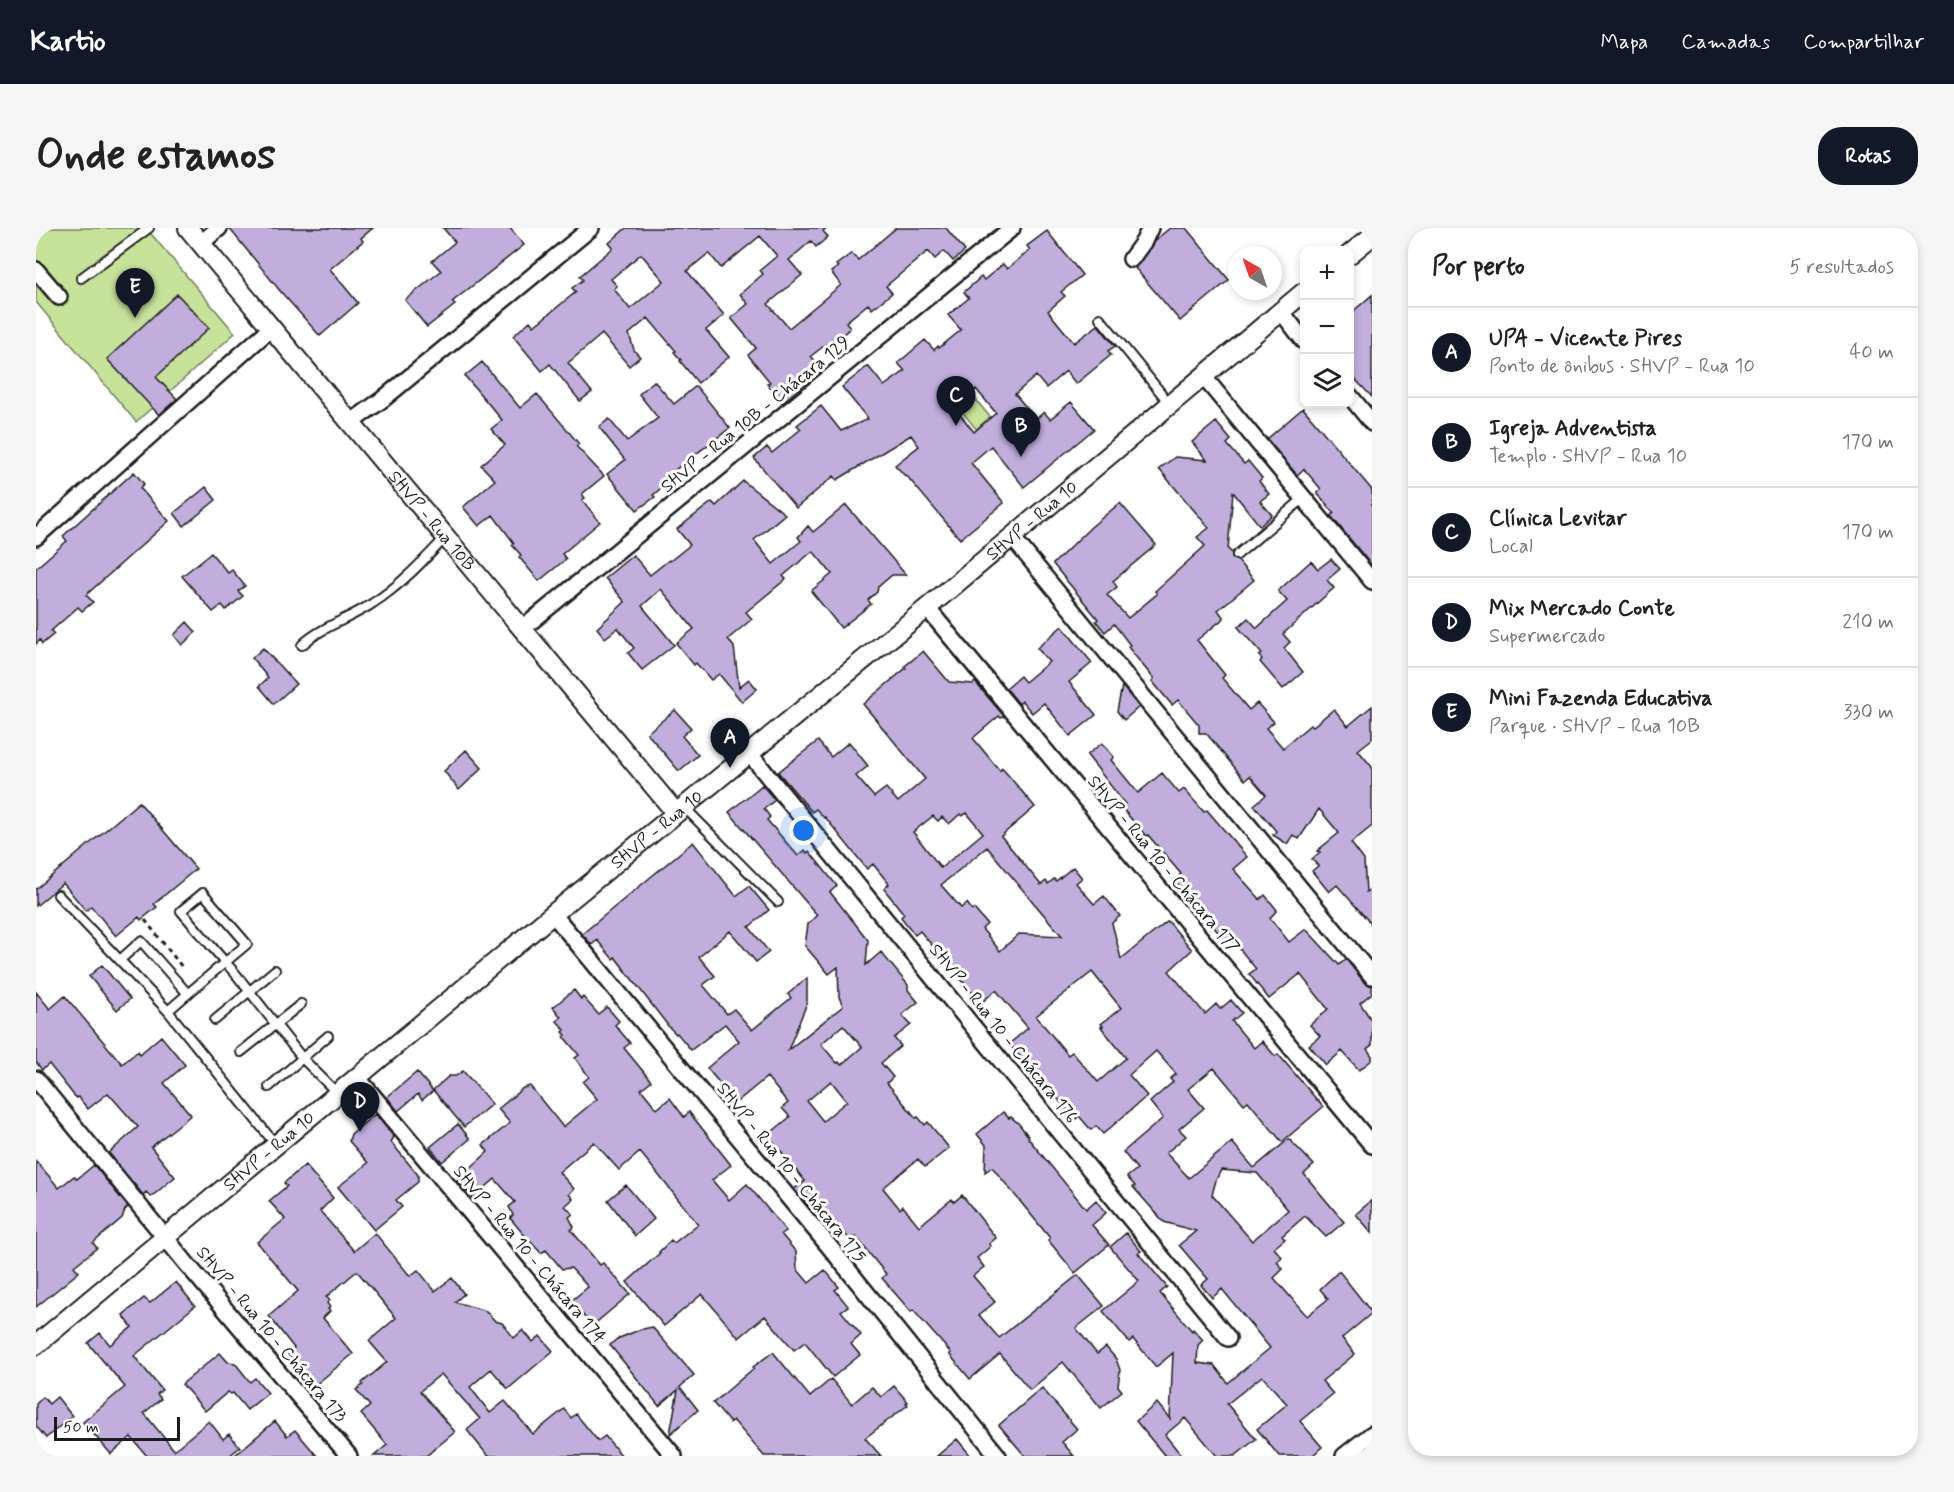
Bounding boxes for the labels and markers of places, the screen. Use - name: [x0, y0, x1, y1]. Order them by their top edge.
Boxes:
- pin: E: [116, 268, 154, 318]
- pin: C: [936, 376, 976, 426]
- pin: B: [1002, 408, 1040, 457]
- pin: A: [710, 718, 750, 768]
- pin: D: [340, 1082, 380, 1132]

